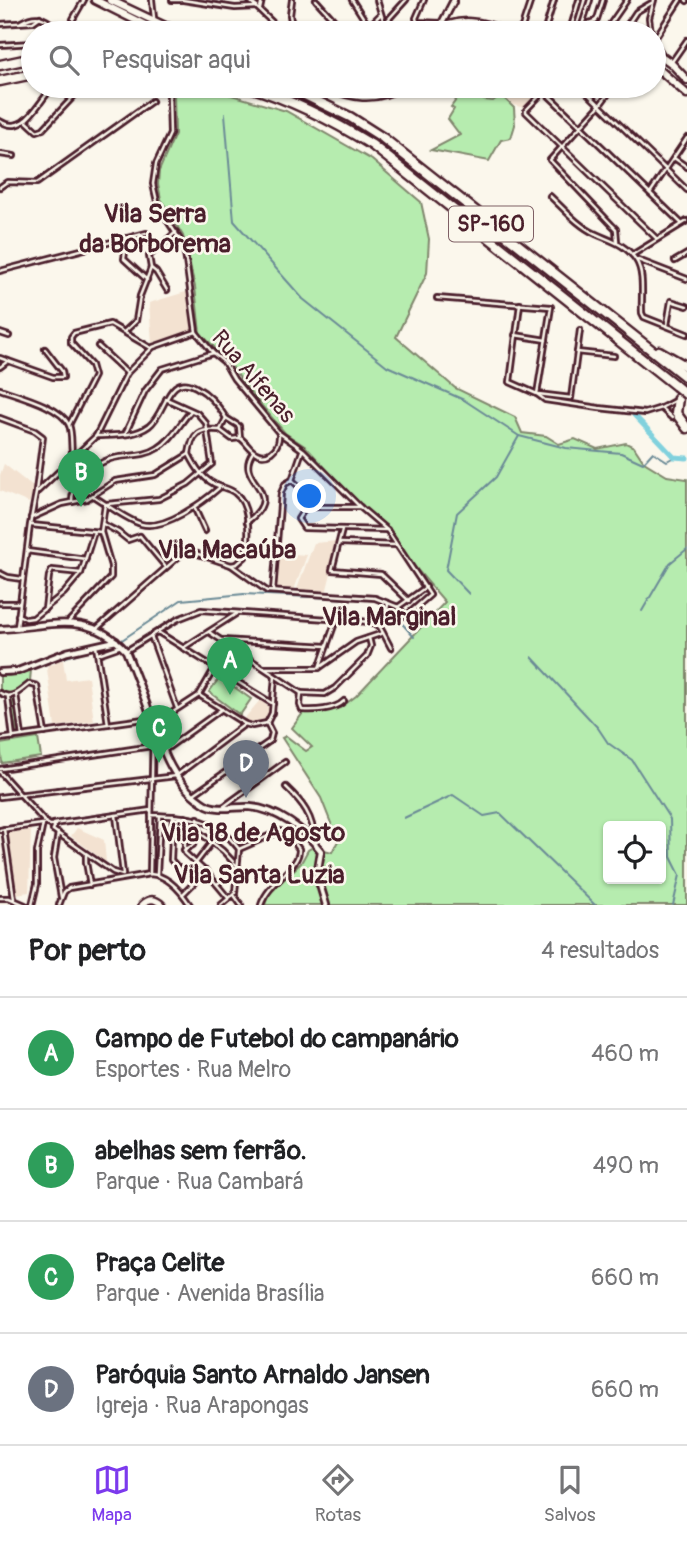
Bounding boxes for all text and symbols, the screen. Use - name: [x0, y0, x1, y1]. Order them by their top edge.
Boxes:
- search box: [21, 21, 666, 98]
- icon: search: [45, 41, 83, 79]
- text: Pesquisar aqui: [101, 44, 250, 76]
- district label: Vila Serra da Borborema: [79, 198, 231, 260]
- road number: SP-160: [449, 206, 533, 242]
- street label: Rua Alfenas: [205, 324, 302, 429]
- pin: B: [58, 449, 104, 507]
- your location: [292, 479, 326, 513]
- district label: Vila Macaúba: [158, 534, 296, 566]
- district label: Vila Marginal: [322, 601, 456, 633]
- pin: A: [207, 637, 253, 695]
- pin: C: [136, 705, 182, 763]
- pin: D: [223, 740, 269, 798]
- district label: Vila 18 de Agosto: [161, 817, 345, 849]
- map controls: [603, 821, 666, 884]
- button: locate: [603, 821, 666, 884]
- district label: Vila Santa Luzia: [173, 859, 345, 891]
- text: Por perto: [28, 932, 146, 969]
- text: 4 resultados: [541, 936, 659, 965]
- text: Campo de Futebol do campanário: [95, 1023, 459, 1055]
- text: A: [44, 1039, 58, 1068]
- text: 460 m: [591, 1039, 659, 1068]
- text: Esportes · Rua Melro: [95, 1055, 291, 1084]
- text: abelhas sem ferrão.: [95, 1135, 307, 1167]
- text: B: [44, 1151, 58, 1180]
- text: 490 m: [593, 1151, 659, 1180]
- text: Parque · Rua Cambará: [95, 1167, 304, 1196]
- text: Praça Celite: [95, 1247, 224, 1279]
- text: C: [44, 1263, 58, 1292]
- text: 660 m: [591, 1263, 659, 1292]
- text: Parque · Avenida Brasília: [95, 1279, 325, 1308]
- text: Paróquia Santo Arnaldo Jansen: [95, 1359, 430, 1391]
- text: D: [44, 1375, 58, 1404]
- text: 660 m: [591, 1375, 659, 1404]
- text: Igreja · Rua Arapongas: [95, 1391, 309, 1420]
- tab: Mapa: [91, 1461, 132, 1527]
- tab: Rotas: [315, 1461, 361, 1527]
- tab: Salvos: [544, 1461, 596, 1527]

